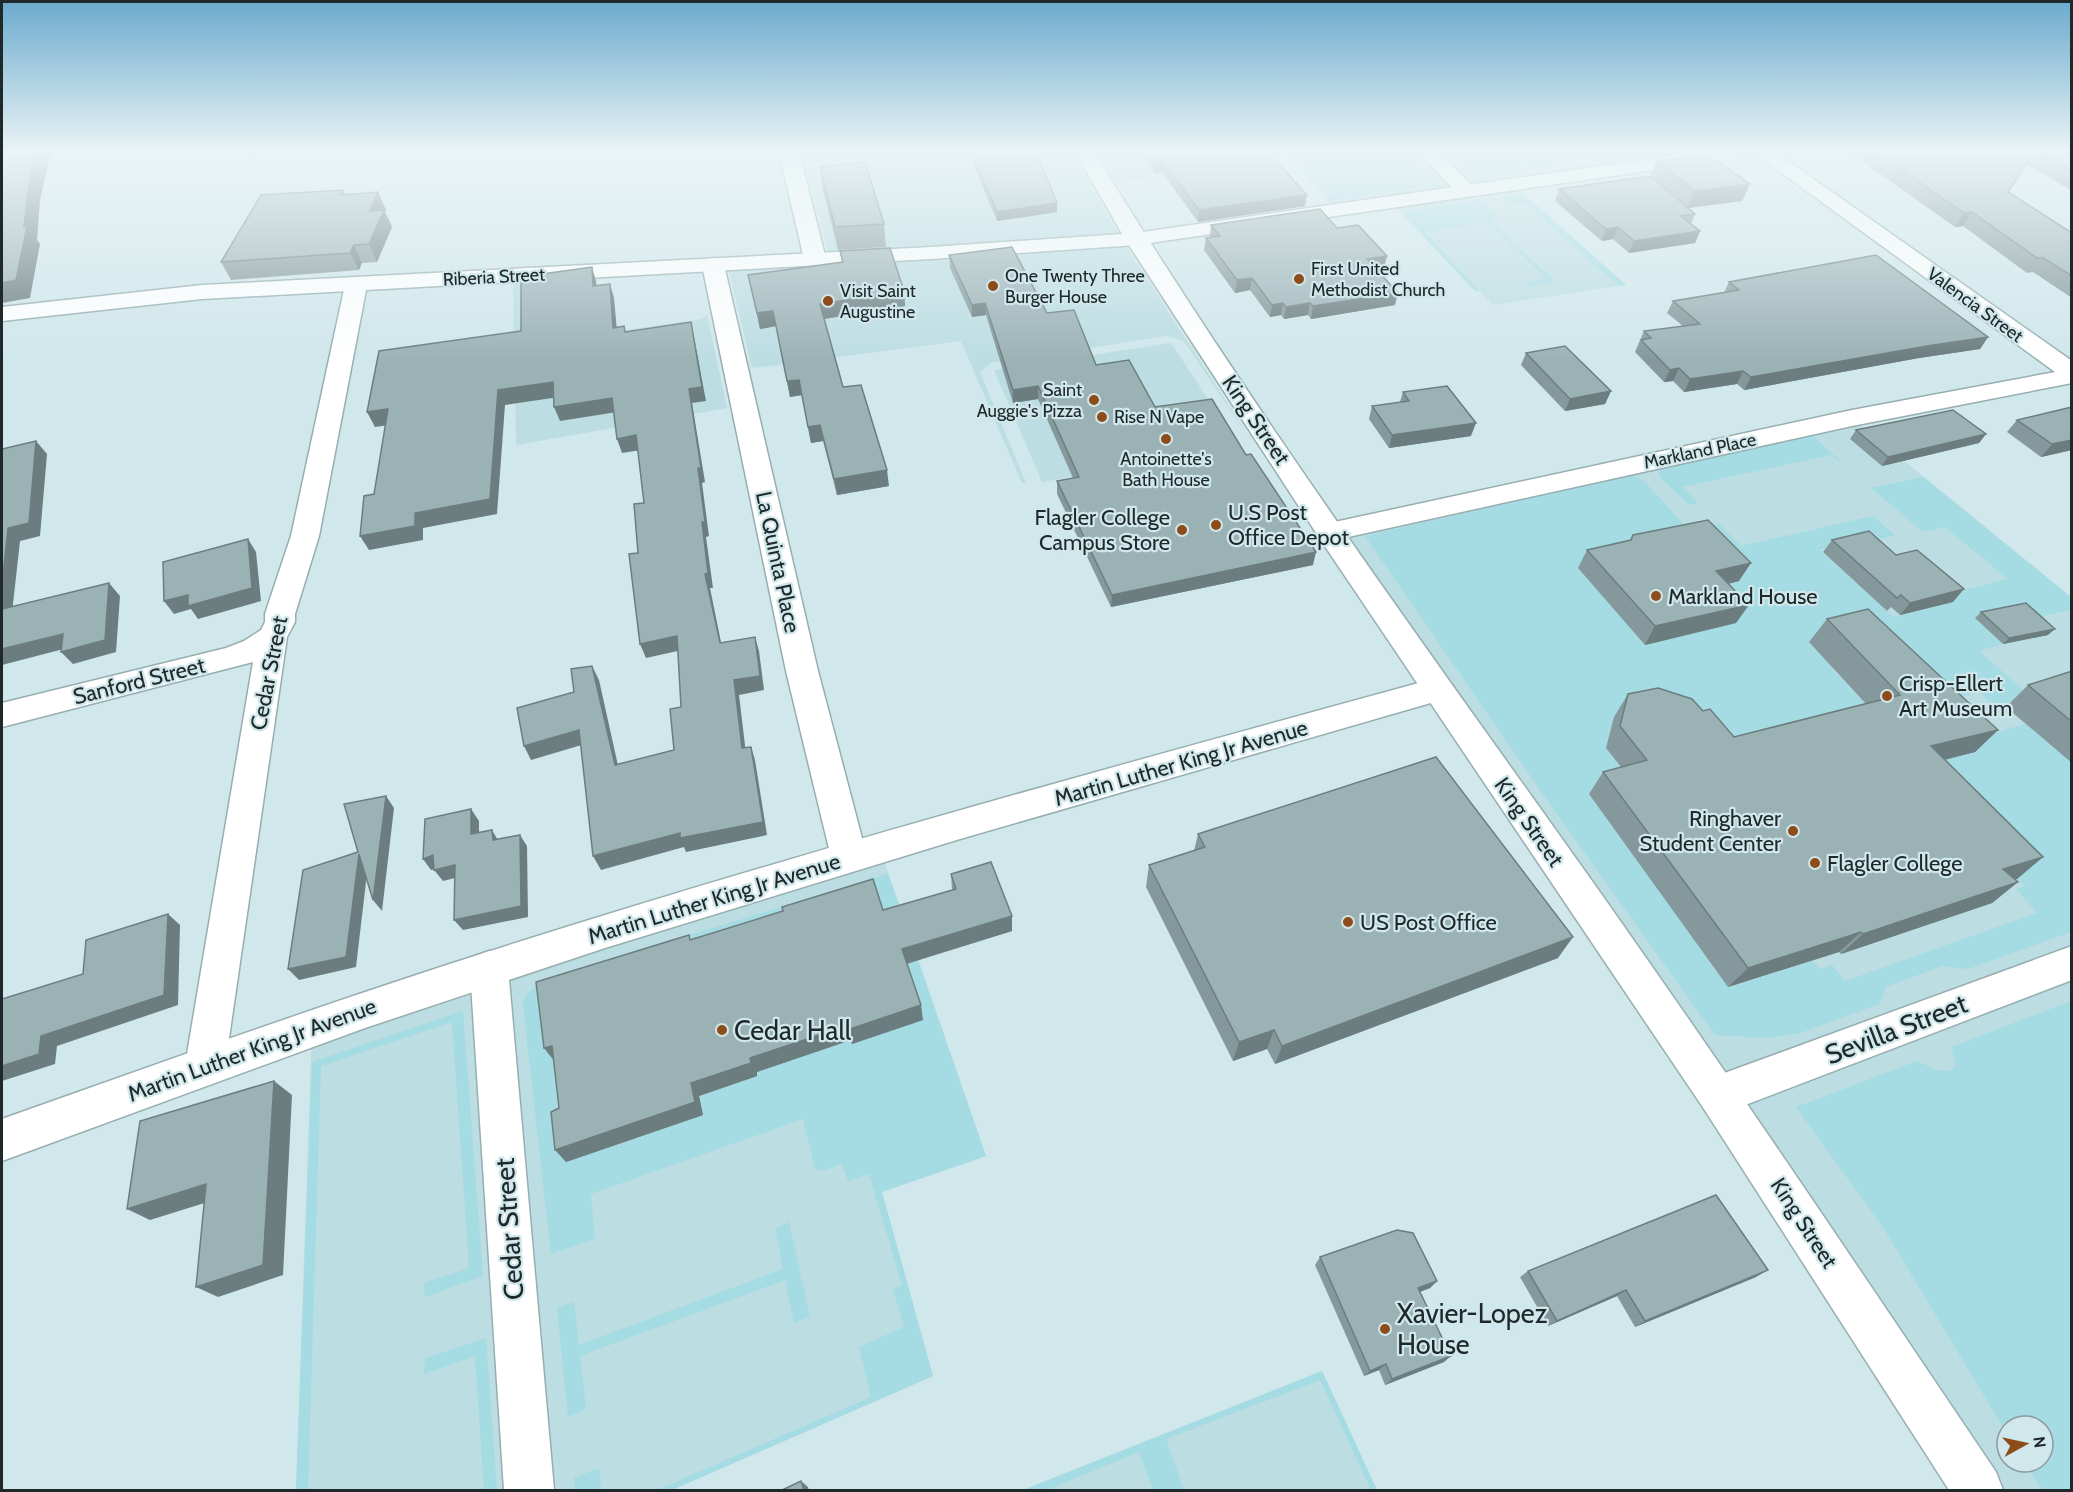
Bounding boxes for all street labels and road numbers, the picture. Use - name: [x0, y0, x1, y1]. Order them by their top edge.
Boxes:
- street label: Riberia Street: [442, 263, 546, 291]
- street label: Valencia Street: [1923, 263, 2027, 347]
- street label: King Street: [1216, 370, 1296, 470]
- street label: Markland Place: [1642, 428, 1758, 474]
- street label: La Quinta Place: [750, 489, 806, 635]
- street label: Cedar Street: [245, 613, 293, 732]
- street label: Sanford Street: [70, 651, 208, 710]
- street label: Martin Luther King Jr Avenue: [1051, 714, 1311, 812]
- street label: King Street: [1489, 772, 1570, 872]
- street label: Martin Luther King Jr Avenue: [585, 848, 843, 950]
- street label: Sevilla Street: [1820, 987, 1972, 1071]
- street label: Martin Luther King Jr Avenue: [124, 992, 380, 1108]
- street label: Cedar Street: [488, 1157, 530, 1301]
- street label: King Street: [1765, 1173, 1844, 1274]

